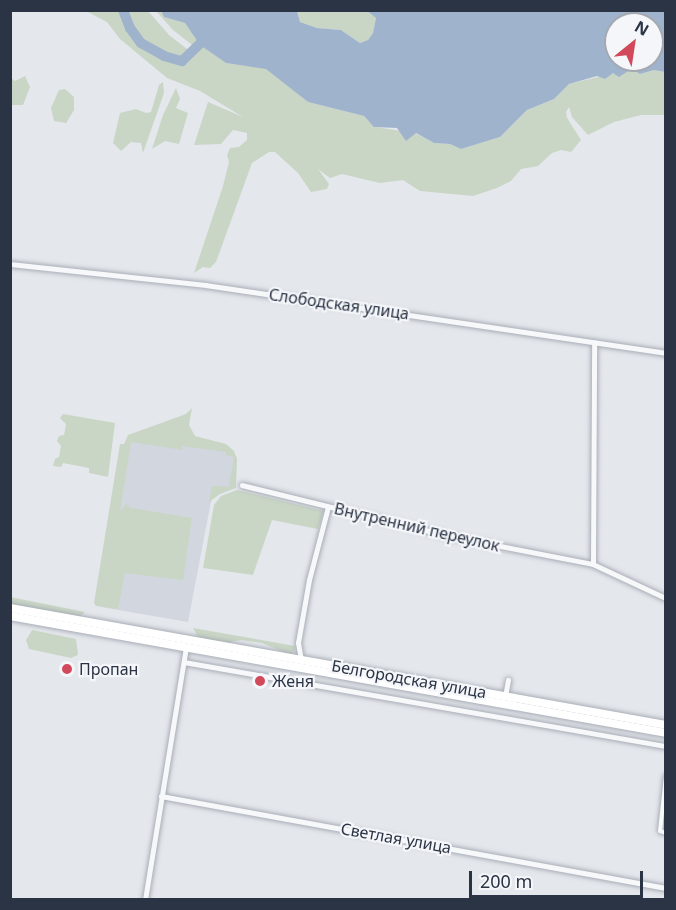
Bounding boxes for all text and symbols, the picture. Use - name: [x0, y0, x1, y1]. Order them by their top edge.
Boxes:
- north arrow: [604, 12, 664, 72]
- text: N: [631, 15, 653, 41]
- street label: Слободская улица: [268, 285, 410, 323]
- street label: Внутренний переулок: [332, 499, 502, 555]
- street label: Белгородская улица: [330, 656, 488, 702]
- place label: Пропан: [79, 659, 138, 679]
- marker: Пропан: [60, 662, 74, 676]
- place label: Женя: [272, 671, 314, 691]
- marker: Женя: [253, 674, 267, 688]
- street label: Светлая улица: [339, 819, 453, 857]
- scale bar: [472, 859, 646, 897]
- text: 200 m: [480, 869, 532, 893]

